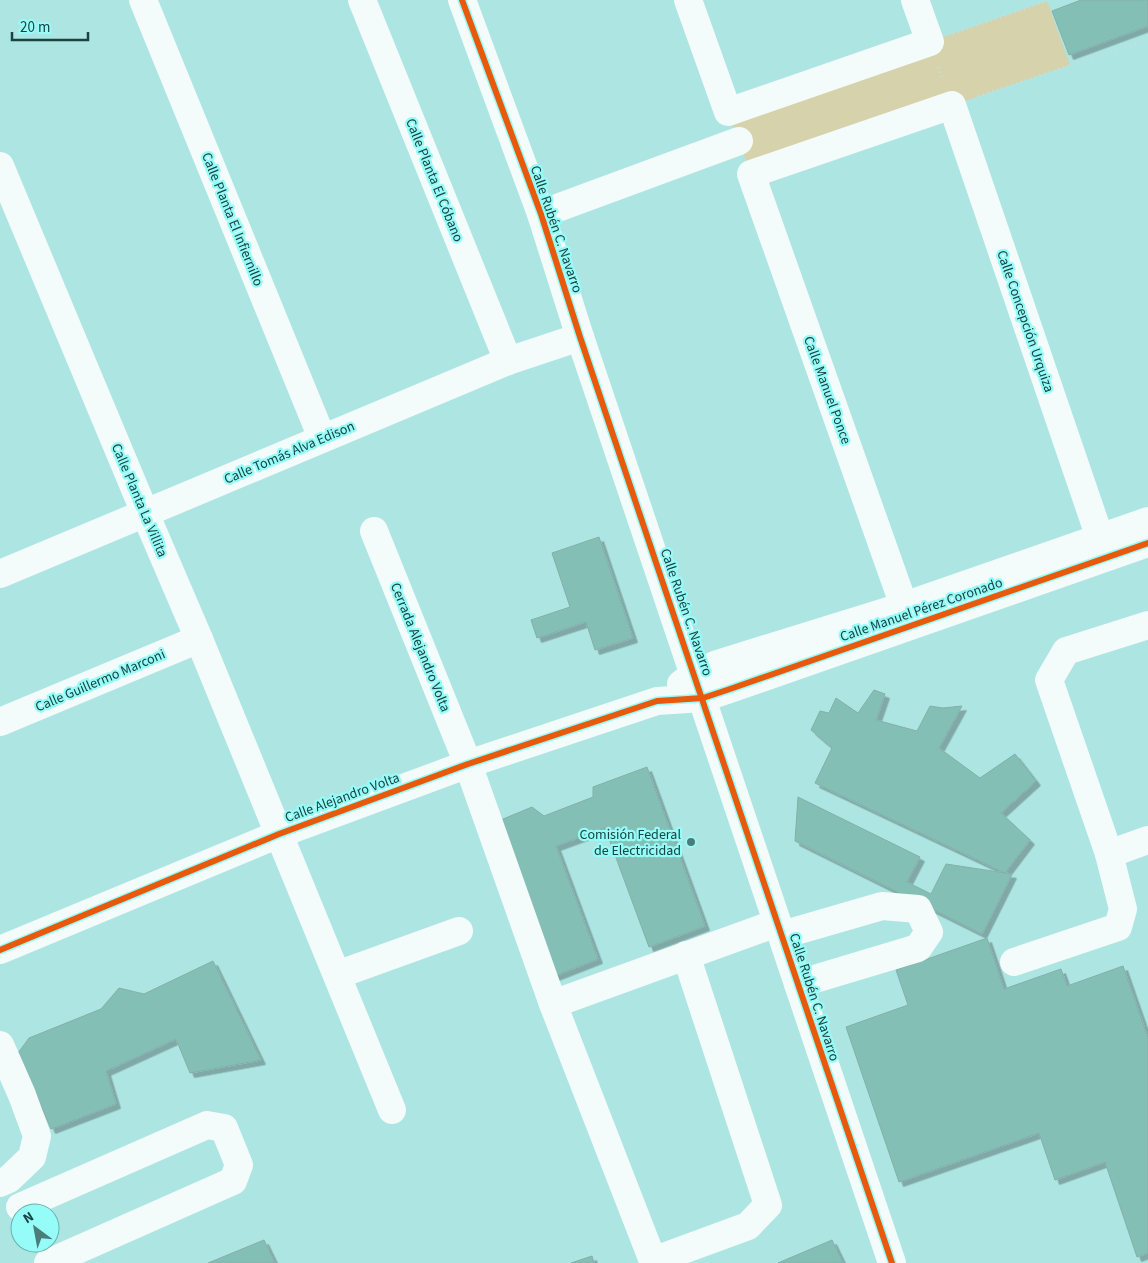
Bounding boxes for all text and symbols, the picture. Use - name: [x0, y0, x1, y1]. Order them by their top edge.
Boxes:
- scale bar: [12, 10, 89, 42]
- text: 20 m: [20, 17, 50, 38]
- street label: Calle Planta El Cóbano: [400, 116, 468, 245]
- street label: Calle Planta El Infiernillo: [196, 149, 268, 289]
- street label: Calle Rubén C. Navarro: [525, 163, 587, 296]
- street label: Calle Concepción Urquiza: [991, 248, 1059, 395]
- street label: Calle Manuel Ponce: [798, 334, 856, 447]
- street label: Calle Tomás Alva Edison: [221, 416, 358, 490]
- street label: Calle Planta La Villita: [106, 440, 172, 560]
- street label: Calle Rubén C. Navarro: [655, 546, 717, 679]
- street label: Calle Manuel Pérez Coronado: [837, 573, 1005, 647]
- street label: Cerrada Alejandro Volta: [385, 580, 455, 715]
- street label: Calle Guillermo Marconi: [32, 644, 168, 717]
- street label: Calle Alejandro Volta: [282, 768, 402, 828]
- place label: Comisión Federal de Electricidad: [579, 825, 681, 861]
- marker: Comisión Federal de Electricidad: [685, 836, 697, 848]
- street label: Calle Rubén C. Navarro: [784, 931, 844, 1064]
- north arrow: [10, 1203, 60, 1253]
- text: N: [19, 1207, 38, 1229]

